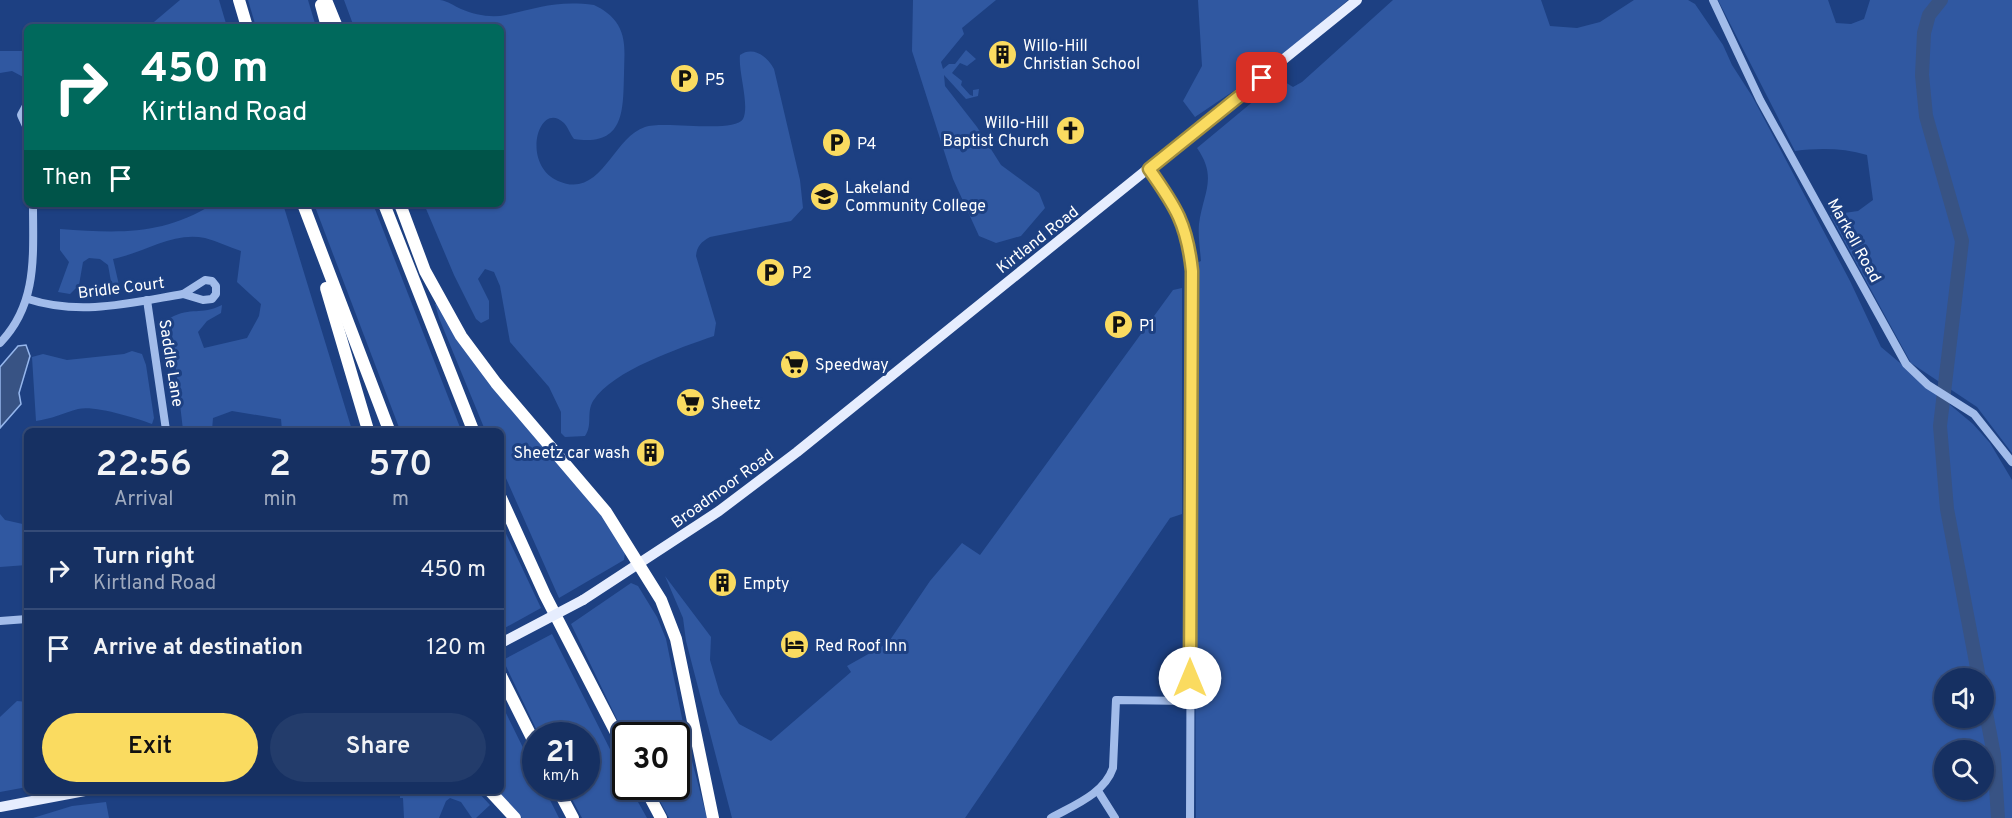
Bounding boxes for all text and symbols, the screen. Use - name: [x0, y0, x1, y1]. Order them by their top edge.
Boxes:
- place label: Willo-Hill Christian School: [1023, 37, 1140, 75]
- building icon: Willo-Hill Christian School: [986, 38, 1018, 70]
- text: 450 m: [141, 44, 268, 97]
- icon: right: [42, 48, 120, 126]
- pin: [1236, 52, 1287, 103]
- icon: arrive: [1245, 61, 1278, 94]
- parking icon: P5: [668, 63, 700, 95]
- place label: P5: [705, 71, 725, 91]
- text: Kirtland Road: [141, 96, 308, 130]
- place label: Willo-Hill Baptist Church: [943, 114, 1049, 152]
- church icon: Willo-Hill Baptist Church: [1054, 115, 1086, 147]
- parking icon: P4: [820, 127, 852, 159]
- place label: P4: [857, 135, 877, 155]
- icon: arrive: [104, 162, 137, 195]
- text: Then: [42, 165, 92, 192]
- place label: Lakeland Community College: [845, 179, 986, 217]
- school or university icon: Lakeland Community College: [808, 180, 840, 212]
- street label: Markell Road: [1822, 195, 1885, 286]
- street label: Kirtland Road: [993, 202, 1083, 279]
- parking icon: P2: [755, 256, 787, 288]
- place label: P2: [792, 264, 812, 284]
- street label: Bridle Court: [77, 274, 166, 304]
- parking icon: P1: [1102, 309, 1134, 341]
- place label: P1: [1139, 317, 1155, 337]
- street label: Saddle Lane: [153, 318, 187, 408]
- supermarket icon: Speedway: [778, 348, 810, 380]
- place label: Speedway: [815, 356, 889, 376]
- supermarket icon: Sheetz: [674, 387, 706, 419]
- place label: Sheetz: [711, 395, 761, 415]
- building icon: Sheetz car wash: [635, 436, 667, 468]
- text: 22:56: [95, 443, 192, 489]
- text: 2: [269, 443, 291, 489]
- text: 570: [368, 443, 433, 489]
- place label: Sheetz car wash: [513, 444, 630, 464]
- street label: Broadmoor Road: [668, 446, 778, 534]
- text: Arrival: [114, 487, 174, 513]
- text: min: [263, 487, 297, 513]
- text: m: [392, 487, 409, 513]
- text: Turn right: [93, 544, 195, 571]
- icon: right: [42, 554, 75, 587]
- text: 450 m: [421, 557, 486, 584]
- building icon: Empty: [706, 567, 738, 599]
- text: Kirtland Road: [93, 571, 216, 597]
- place label: Empty: [743, 575, 789, 595]
- hotel icon: Red Roof Inn: [778, 629, 810, 661]
- icon: arrive: [42, 632, 75, 665]
- text: Arrive at destination: [93, 635, 303, 662]
- text: 120 m: [426, 635, 486, 662]
- place label: Red Roof Inn: [815, 637, 907, 657]
- position arrow: [1158, 646, 1222, 710]
- map controls: [1934, 668, 1994, 800]
- button: sound: [1934, 668, 1994, 728]
- button: Exit: [42, 713, 258, 782]
- button: Share: [270, 713, 486, 782]
- speed limit sign: 30: [612, 722, 690, 800]
- text: 21: [546, 735, 576, 772]
- button: search: [1934, 740, 1994, 800]
- text: km/h: [543, 767, 579, 786]

